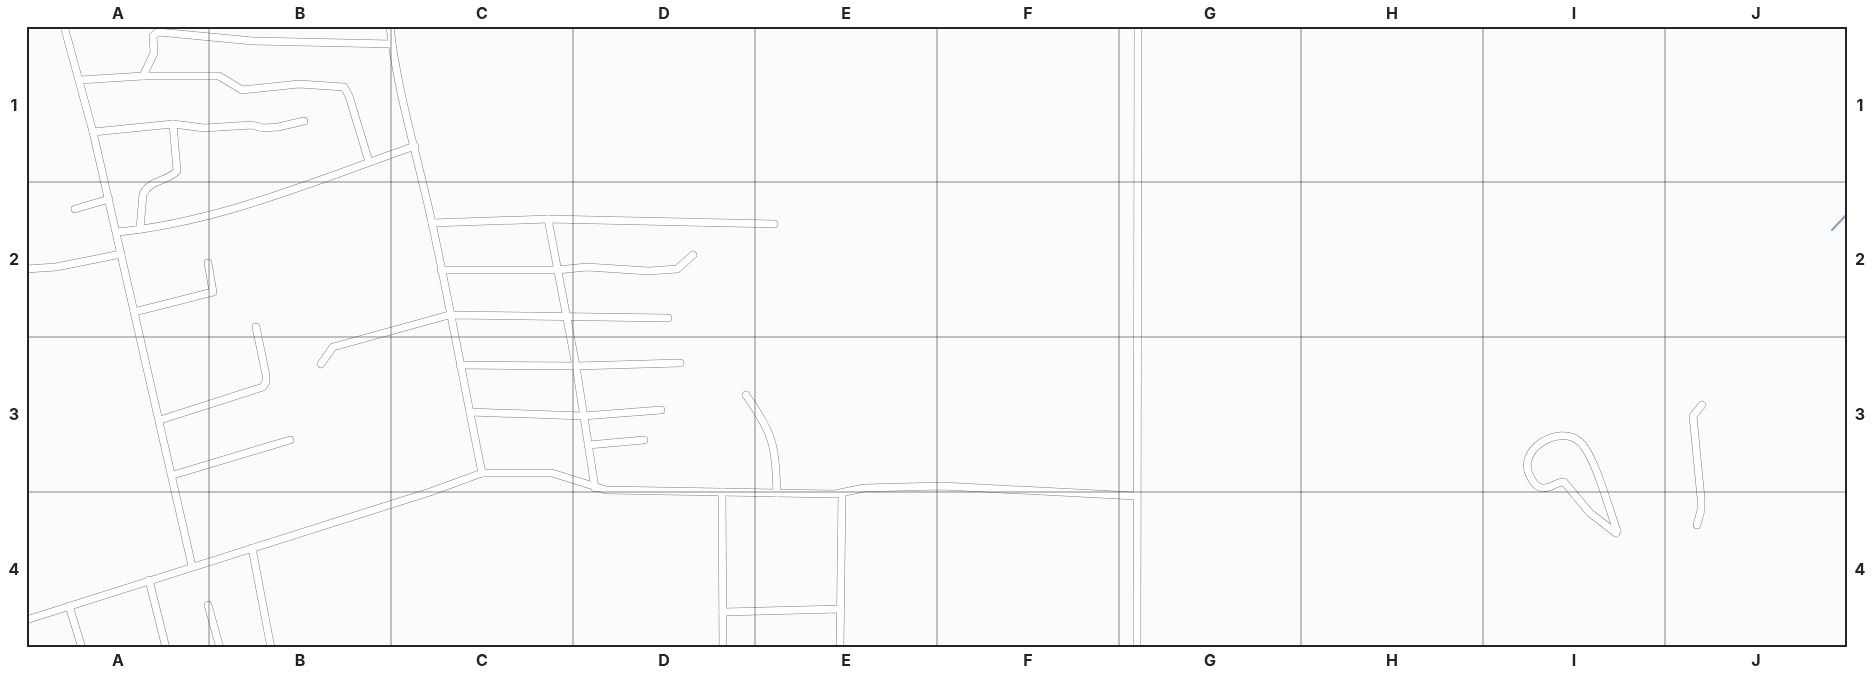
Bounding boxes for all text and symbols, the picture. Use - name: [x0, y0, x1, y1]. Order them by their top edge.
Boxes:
- text: A: [112, 3, 124, 23]
- text: B: [295, 3, 305, 23]
- text: C: [476, 3, 488, 23]
- text: D: [658, 3, 670, 23]
- text: E: [841, 3, 851, 23]
- text: F: [1023, 3, 1033, 23]
- text: G: [1204, 3, 1216, 23]
- text: H: [1386, 3, 1398, 23]
- text: I: [1572, 3, 1576, 23]
- text: J: [1751, 3, 1761, 23]
- text: 1: [11, 95, 17, 115]
- text: 1: [1857, 95, 1863, 115]
- text: 2: [9, 249, 19, 269]
- text: 2: [1855, 249, 1865, 269]
- text: 3: [9, 404, 19, 424]
- text: 3: [1855, 404, 1865, 424]
- text: 4: [9, 559, 20, 579]
- text: 4: [1855, 559, 1866, 579]
- text: A: [112, 650, 124, 670]
- text: B: [295, 650, 305, 670]
- text: C: [476, 650, 488, 670]
- text: D: [658, 650, 670, 670]
- text: E: [841, 650, 851, 670]
- text: F: [1023, 650, 1033, 670]
- text: G: [1204, 650, 1216, 670]
- text: H: [1386, 650, 1398, 670]
- text: I: [1572, 650, 1576, 670]
- text: J: [1751, 650, 1761, 670]

